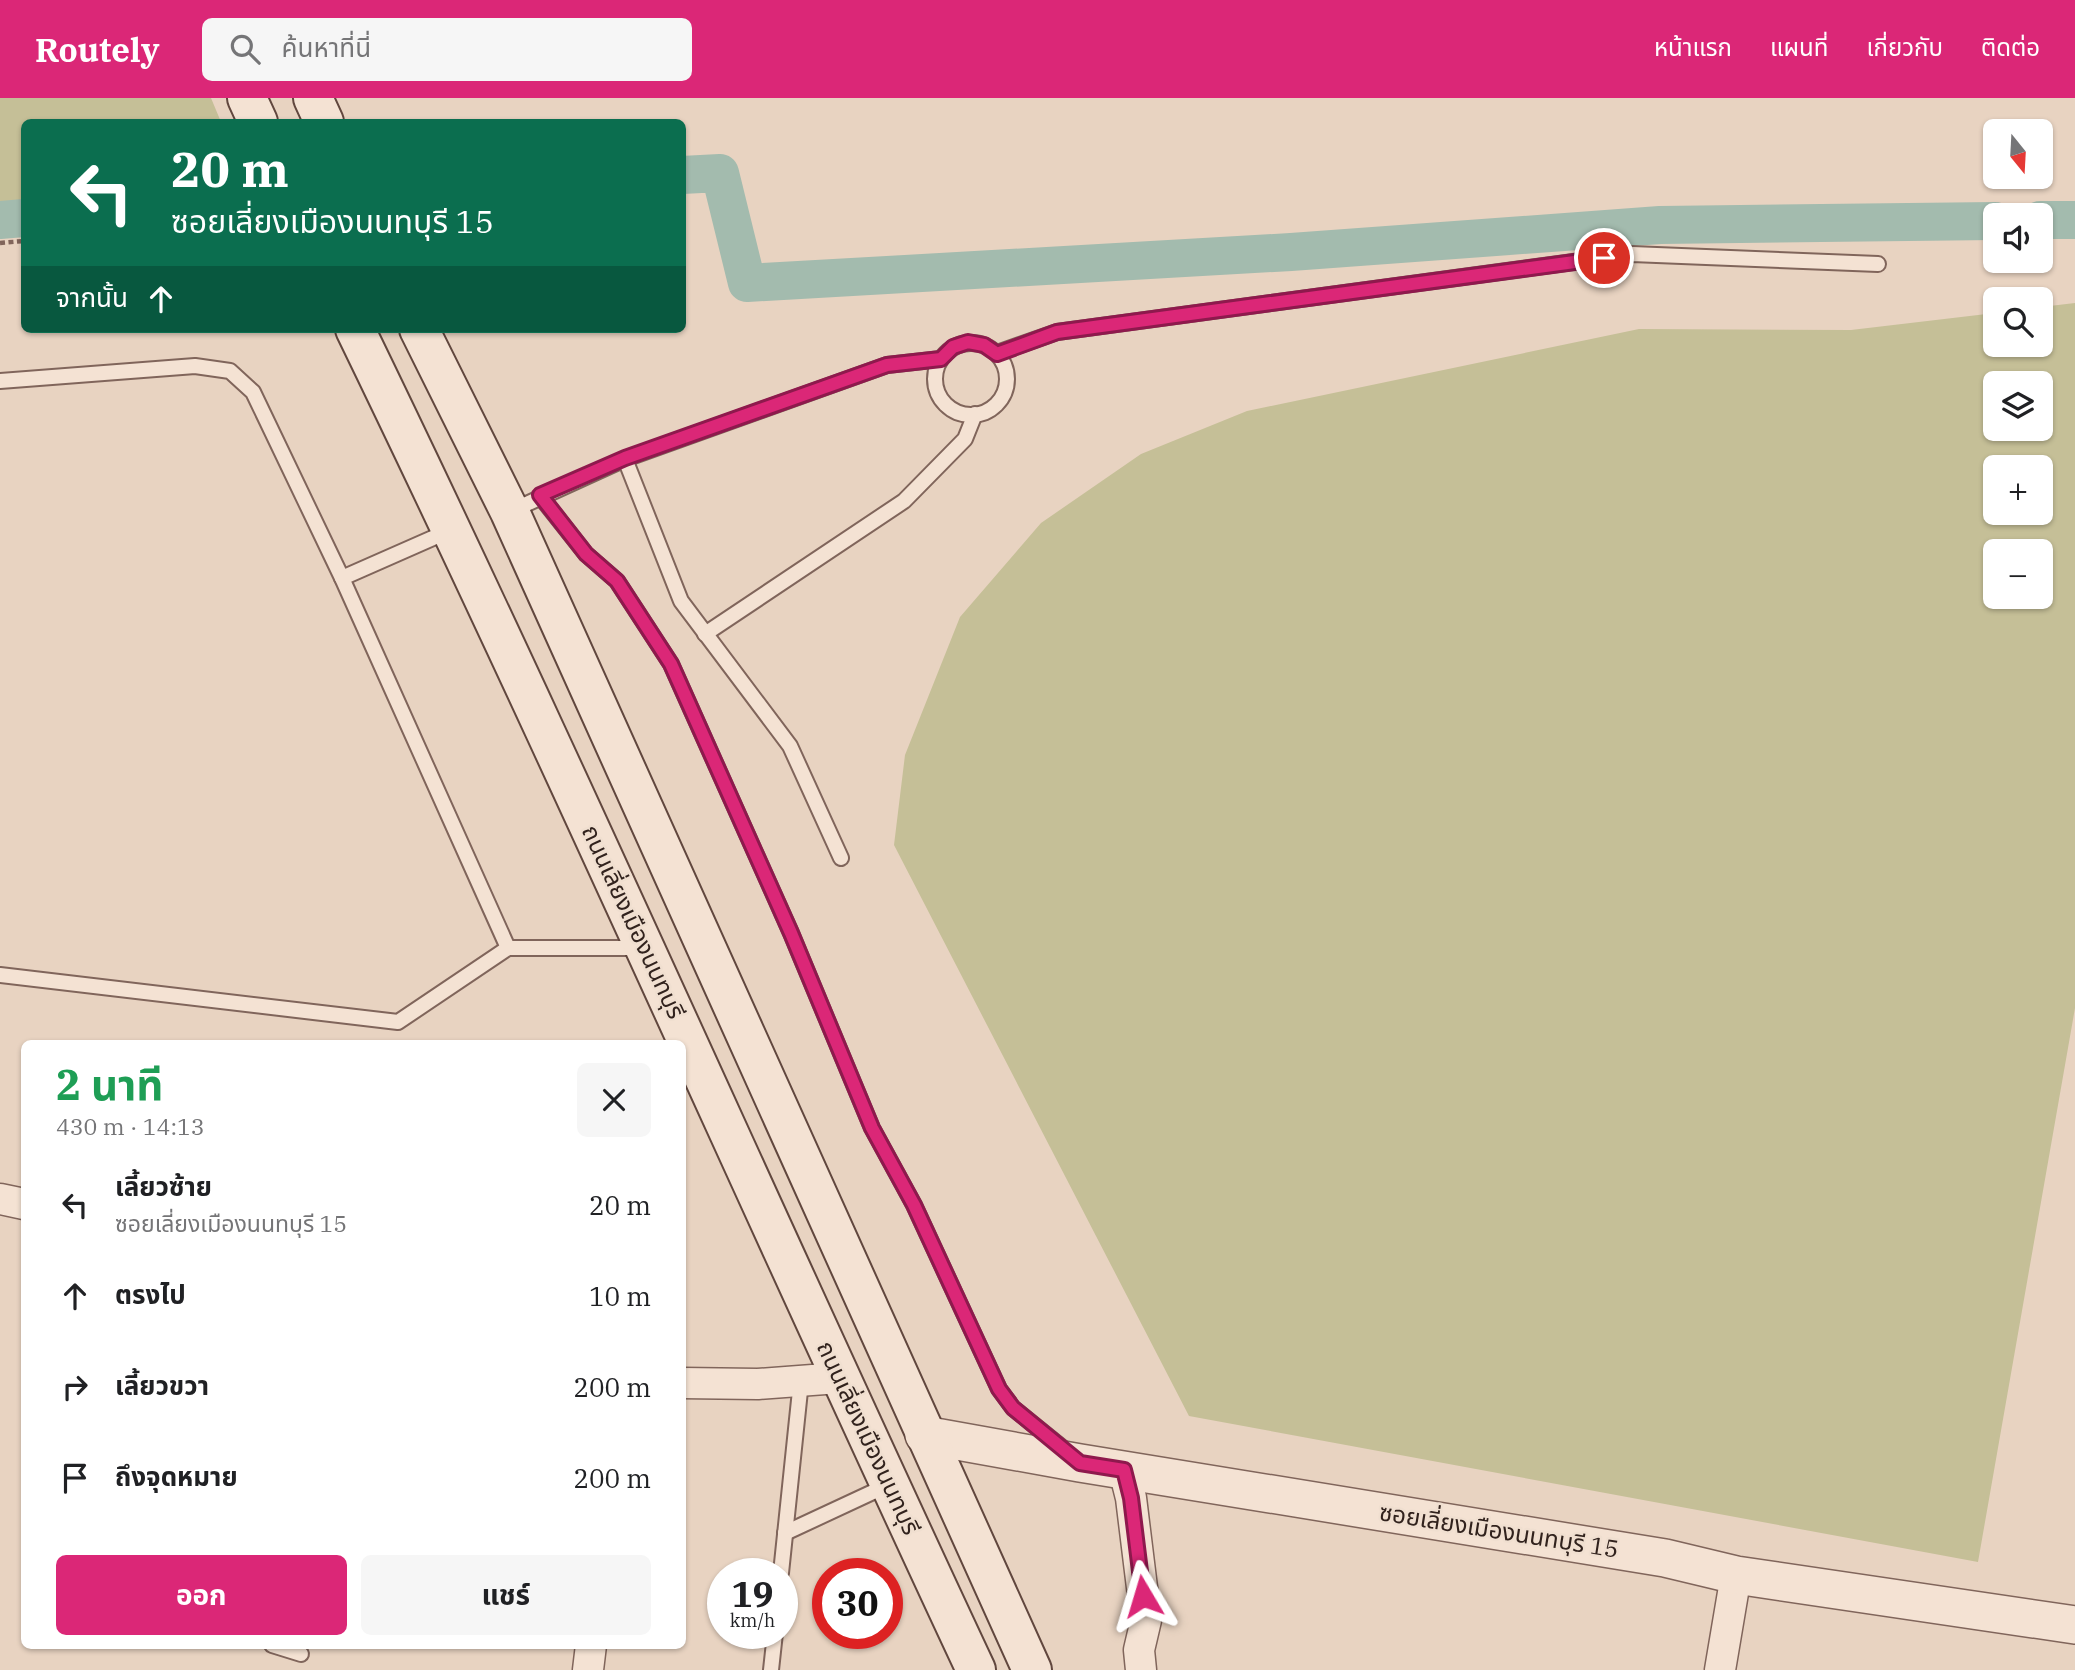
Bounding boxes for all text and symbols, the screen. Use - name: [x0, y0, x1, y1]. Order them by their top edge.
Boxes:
- search box: [202, 18, 692, 81]
- text: Routely: [35, 28, 160, 71]
- icon: search: [226, 30, 264, 68]
- text: ค้นหาที่นี่: [282, 30, 371, 64]
- text: หน้าแรก: [1654, 31, 1732, 63]
- text: แผนที่: [1770, 31, 1828, 63]
- text: เกี่ยวกับ: [1866, 31, 1943, 63]
- text: ติดต่อ: [1981, 31, 2040, 63]
- north arrow: [1983, 119, 2053, 189]
- map controls: [1983, 119, 2053, 609]
- text: 20 m: [171, 137, 289, 200]
- icon: left: [56, 147, 147, 238]
- text: ซอยเลี่ยงเมืองนนทบุรี 15: [171, 200, 494, 242]
- button: sound: [1983, 203, 2053, 273]
- pin: [1574, 228, 1634, 288]
- icon: arrive: [1585, 239, 1623, 277]
- text: จากนั้น: [56, 280, 128, 314]
- icon: ahead: [142, 280, 180, 318]
- button: search: [1983, 287, 2053, 357]
- button: layers: [1983, 371, 2053, 441]
- button: +: [1983, 455, 2053, 525]
- button: −: [1983, 539, 2053, 609]
- street label: ถนนเลี่ยงเมืองนนทบุรี: [575, 820, 693, 1024]
- text: 2 นาที: [56, 1057, 163, 1112]
- button: close: [577, 1063, 651, 1137]
- text: 430 m · 14:13: [56, 1111, 205, 1141]
- text: เลี้ยวซ้าย: [115, 1169, 212, 1203]
- icon: left: [56, 1186, 94, 1224]
- text: 20 m: [589, 1188, 651, 1222]
- text: ซอยเลี่ยงเมืองนนทบุรี 15: [115, 1208, 347, 1238]
- icon: ahead: [56, 1277, 94, 1315]
- text: ตรงไป: [115, 1277, 186, 1311]
- text: 10 m: [589, 1279, 651, 1313]
- street label: ถนนเลี่ยงเมืองนนทบุรี: [810, 1336, 928, 1540]
- icon: right: [56, 1368, 94, 1406]
- text: เลี้ยวขวา: [115, 1368, 209, 1402]
- text: 200 m: [573, 1370, 651, 1404]
- icon: arrive: [56, 1459, 94, 1497]
- text: ถึงจุดหมาย: [115, 1459, 238, 1493]
- text: 200 m: [573, 1461, 651, 1495]
- street label: ซอยเลี่ยงเมืองนนทบุรี 15: [1377, 1495, 1621, 1565]
- button: ออก: [56, 1555, 347, 1635]
- button: แชร์: [361, 1555, 651, 1635]
- speed limit sign: 30: [812, 1558, 903, 1649]
- position arrow: [1106, 1559, 1180, 1633]
- text: 19: [731, 1571, 774, 1617]
- text: km/h: [730, 1609, 775, 1632]

